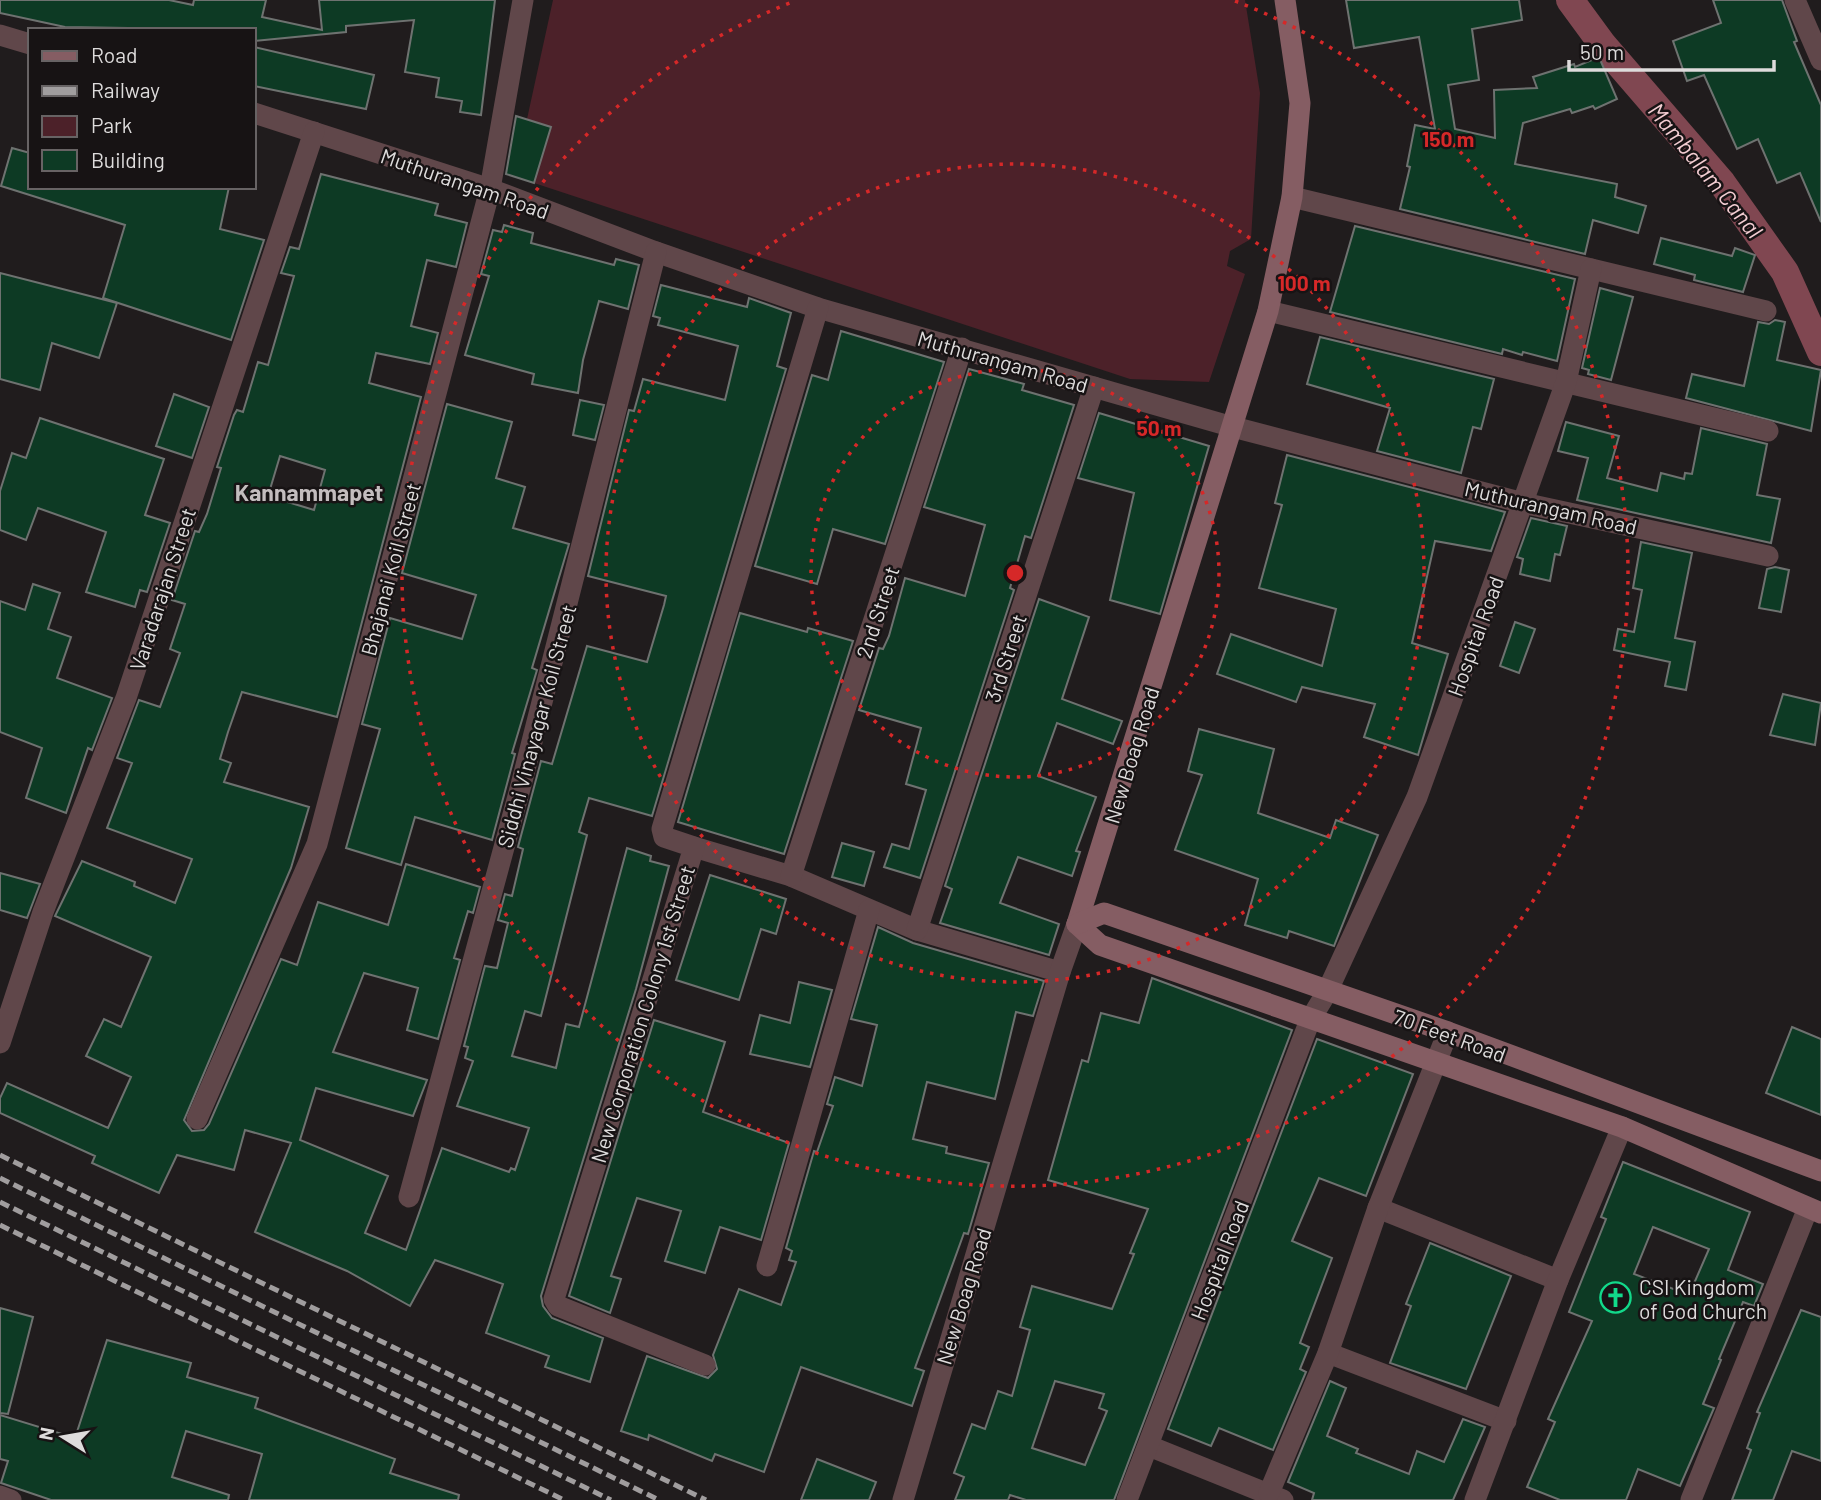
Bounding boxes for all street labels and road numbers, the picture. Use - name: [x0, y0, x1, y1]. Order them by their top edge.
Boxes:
- street label: Muthurangam Road: [378, 143, 552, 223]
- street label: Muthurangam Road: [915, 325, 1091, 397]
- street label: Muthurangam Road: [1462, 475, 1640, 539]
- street label: Bhajanai Koil Street: [355, 480, 425, 658]
- street label: Varadarajan Street: [124, 504, 200, 674]
- street label: 2nd Street: [850, 563, 904, 661]
- street label: Hospital Road: [1442, 572, 1508, 700]
- street label: Siddhi Vinayagar Koil Street: [491, 602, 581, 850]
- street label: 3rd Street: [979, 611, 1031, 705]
- street label: New Boag Road: [1098, 684, 1164, 826]
- street label: New Corporation Colony 1st Street: [585, 862, 699, 1166]
- street label: 70 Feet Road: [1390, 1003, 1510, 1067]
- street label: Hospital Road: [1185, 1197, 1253, 1323]
- street label: New Boag Road: [930, 1225, 996, 1367]

